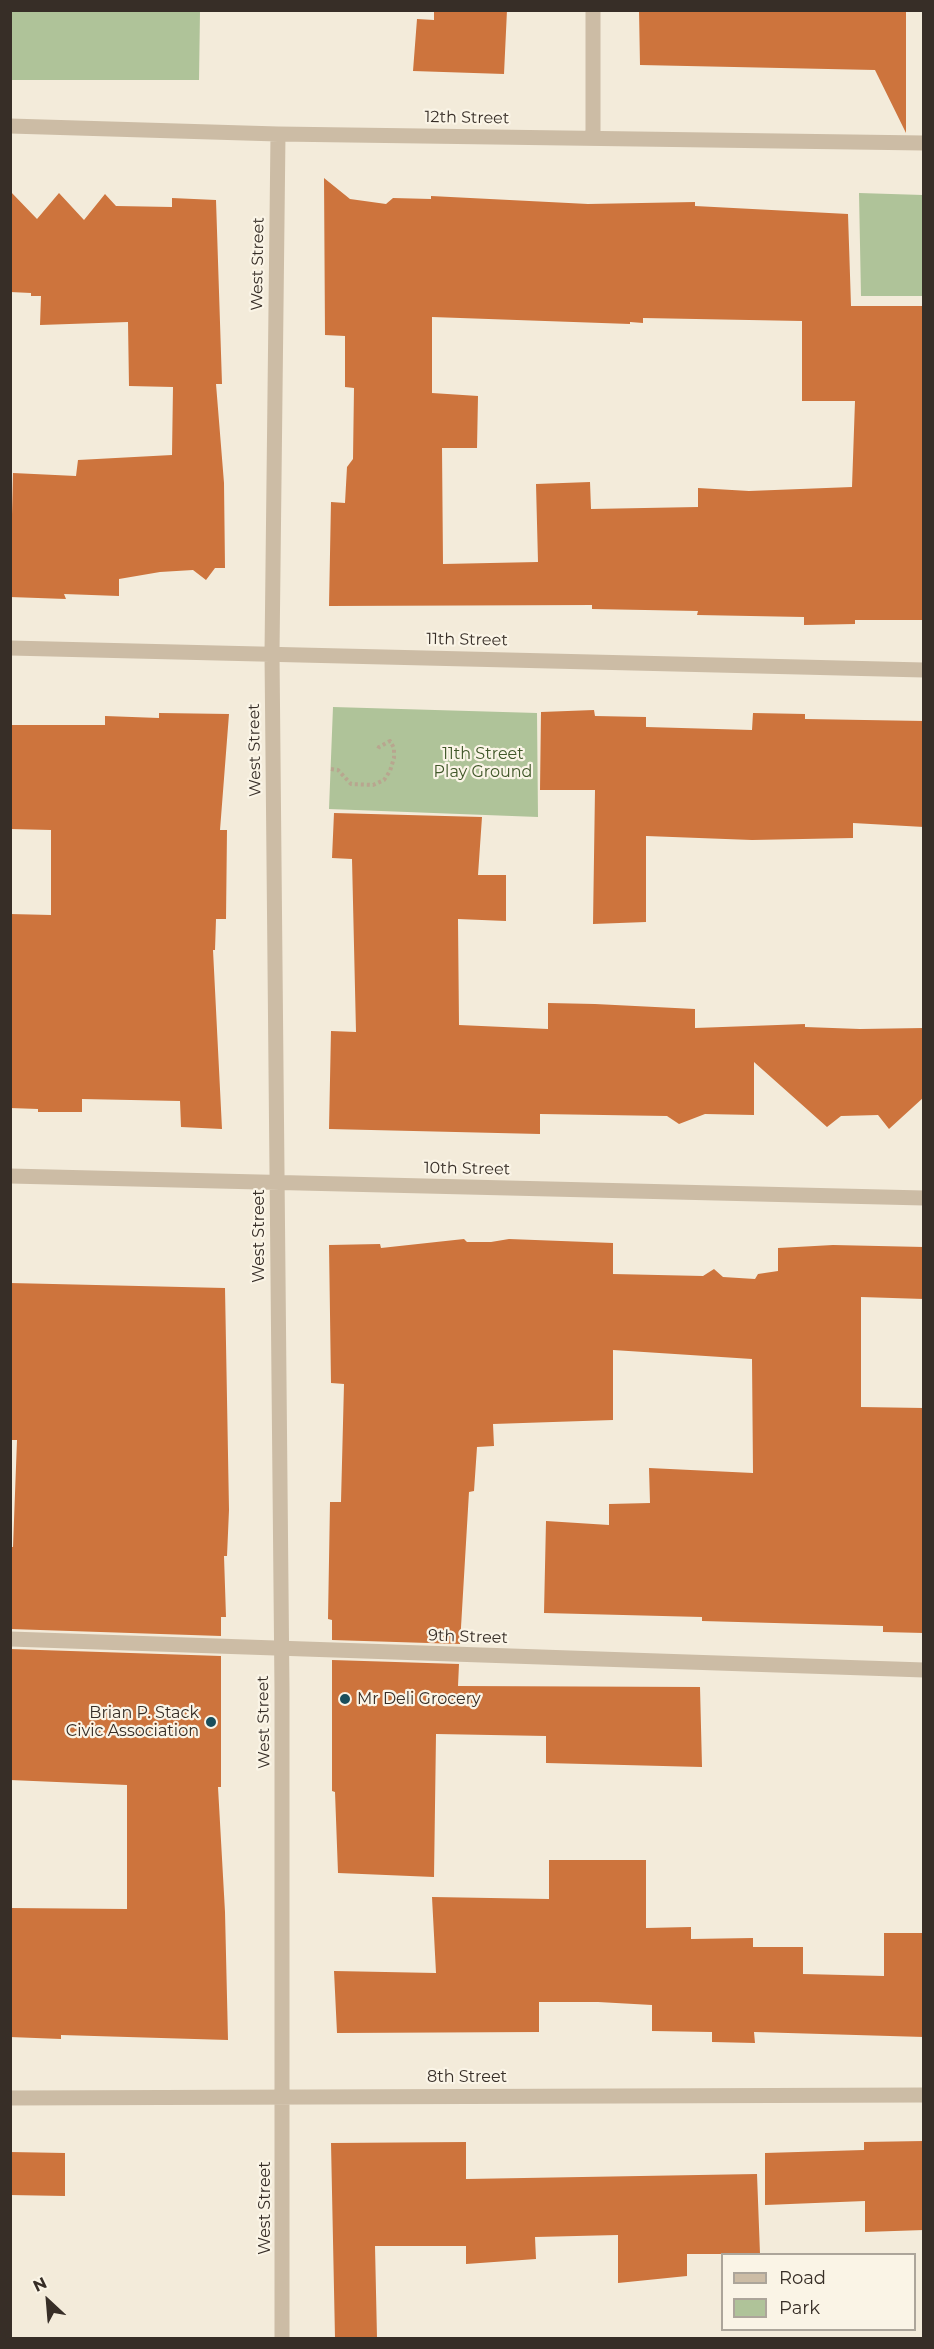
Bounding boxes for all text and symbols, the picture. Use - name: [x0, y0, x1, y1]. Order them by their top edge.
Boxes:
- street label: 12th Street: [424, 108, 510, 128]
- street label: West Street: [248, 217, 268, 311]
- street label: 11th Street: [426, 630, 508, 650]
- street label: West Street: [245, 703, 265, 797]
- park label: 11th Street Play Ground: [434, 744, 532, 782]
- street label: 10th Street: [424, 1159, 510, 1179]
- street label: West Street: [249, 1189, 269, 1283]
- street label: 9th Street: [428, 1626, 508, 1648]
- street label: West Street: [254, 1675, 274, 1769]
- place label: Mr Deli Grocery: [357, 1689, 481, 1709]
- marker: Mr Deli Grocery: [338, 1692, 352, 1706]
- place label: Brian P. Stack Civic Association: [66, 1703, 199, 1741]
- marker: Brian P. Stack Civic Association: [204, 1715, 218, 1729]
- street label: 8th Street: [427, 2067, 507, 2087]
- street label: West Street: [255, 2161, 275, 2255]
- legend: [721, 2253, 916, 2331]
- text: Road: [779, 2267, 826, 2289]
- north arrow: [18, 2271, 78, 2331]
- text: N: [30, 2273, 50, 2296]
- text: Park: [779, 2297, 820, 2319]

